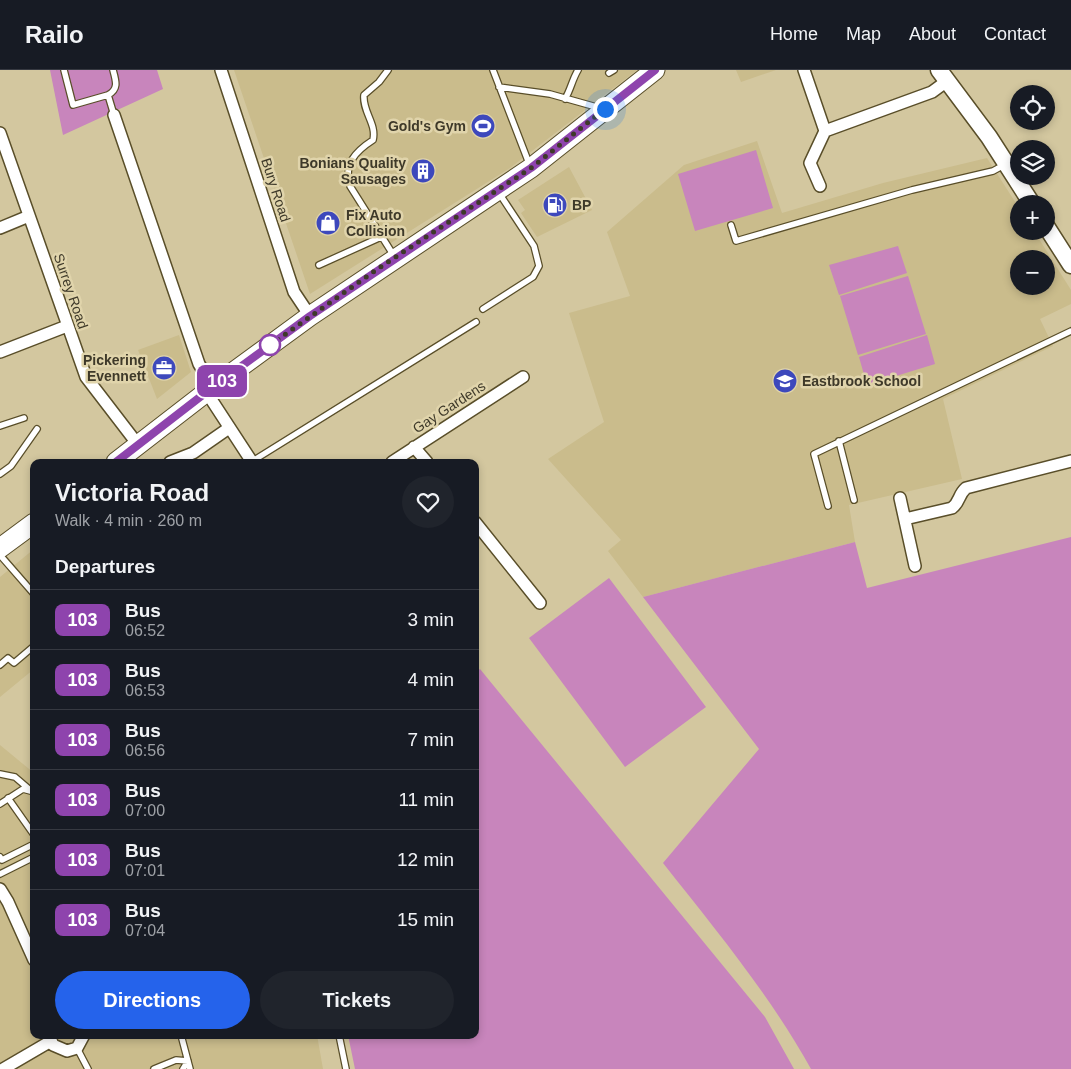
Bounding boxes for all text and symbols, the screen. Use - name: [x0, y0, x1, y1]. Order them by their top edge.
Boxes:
- text: Railo: [25, 21, 84, 48]
- text: Home: [770, 24, 818, 44]
- text: Map: [846, 24, 881, 44]
- text: About: [909, 24, 956, 44]
- text: Contact: [984, 24, 1046, 44]
- map controls: [1010, 85, 1055, 295]
- button: locate: [1010, 85, 1055, 130]
- your location: [593, 97, 618, 122]
- sports icon: Gold's Gym: [470, 113, 496, 139]
- place label: Gold's Gym: [388, 118, 466, 134]
- button: layers: [1010, 140, 1055, 185]
- place label: Bonians Quality Sausages: [299, 155, 406, 187]
- street label: Bury Road: [258, 156, 294, 224]
- building icon: Bonians Quality Sausages: [410, 158, 436, 184]
- fuel station icon: BP: [542, 192, 568, 218]
- button: +: [1010, 195, 1055, 240]
- place label: BP: [572, 197, 591, 213]
- place label: Fix Auto Collision: [346, 207, 405, 239]
- shop icon: Fix Auto Collision: [315, 210, 341, 236]
- button: −: [1010, 250, 1055, 295]
- street label: Surrey Road: [51, 251, 91, 331]
- unlabelled marker: [259, 334, 281, 356]
- place label: Pickering Evennett: [83, 352, 146, 384]
- office icon: Pickering Evennett: [151, 355, 177, 381]
- line badge: 103: [193, 365, 251, 397]
- school or university icon: Eastbrook School: [772, 368, 798, 394]
- text: 103: [207, 371, 237, 391]
- place label: Eastbrook School: [802, 373, 921, 389]
- street label: Gay Gardens: [410, 378, 488, 436]
- button: heart: [402, 476, 454, 528]
- text: Victoria Road: [55, 479, 209, 506]
- text: Walk · 4 min · 260 m: [55, 512, 202, 529]
- text: Departures: [55, 556, 155, 577]
- text: Bus: [125, 600, 161, 621]
- text: 3 min: [408, 609, 454, 630]
- text: 103: [67, 610, 98, 630]
- text: 06:52: [125, 622, 165, 639]
- text: Bus: [125, 660, 161, 681]
- text: 4 min: [408, 669, 454, 690]
- text: 103: [67, 670, 98, 690]
- text: 06:53: [125, 682, 165, 699]
- text: Bus: [125, 720, 161, 741]
- text: 7 min: [408, 729, 454, 750]
- text: 103: [67, 730, 98, 750]
- text: 06:56: [125, 742, 165, 759]
- text: Bus: [125, 780, 161, 801]
- text: 11 min: [398, 789, 454, 810]
- text: 103: [67, 790, 98, 810]
- text: 07:00: [125, 802, 165, 819]
- text: Bus: [125, 840, 161, 861]
- text: 12 min: [397, 849, 454, 870]
- text: 103: [67, 850, 98, 870]
- text: 07:01: [125, 862, 165, 879]
- text: Bus: [125, 900, 161, 921]
- text: 15 min: [397, 909, 454, 930]
- text: 103: [67, 910, 98, 930]
- text: 07:04: [125, 922, 165, 939]
- button: Directions: [55, 971, 250, 1029]
- button: Tickets: [260, 971, 454, 1029]

